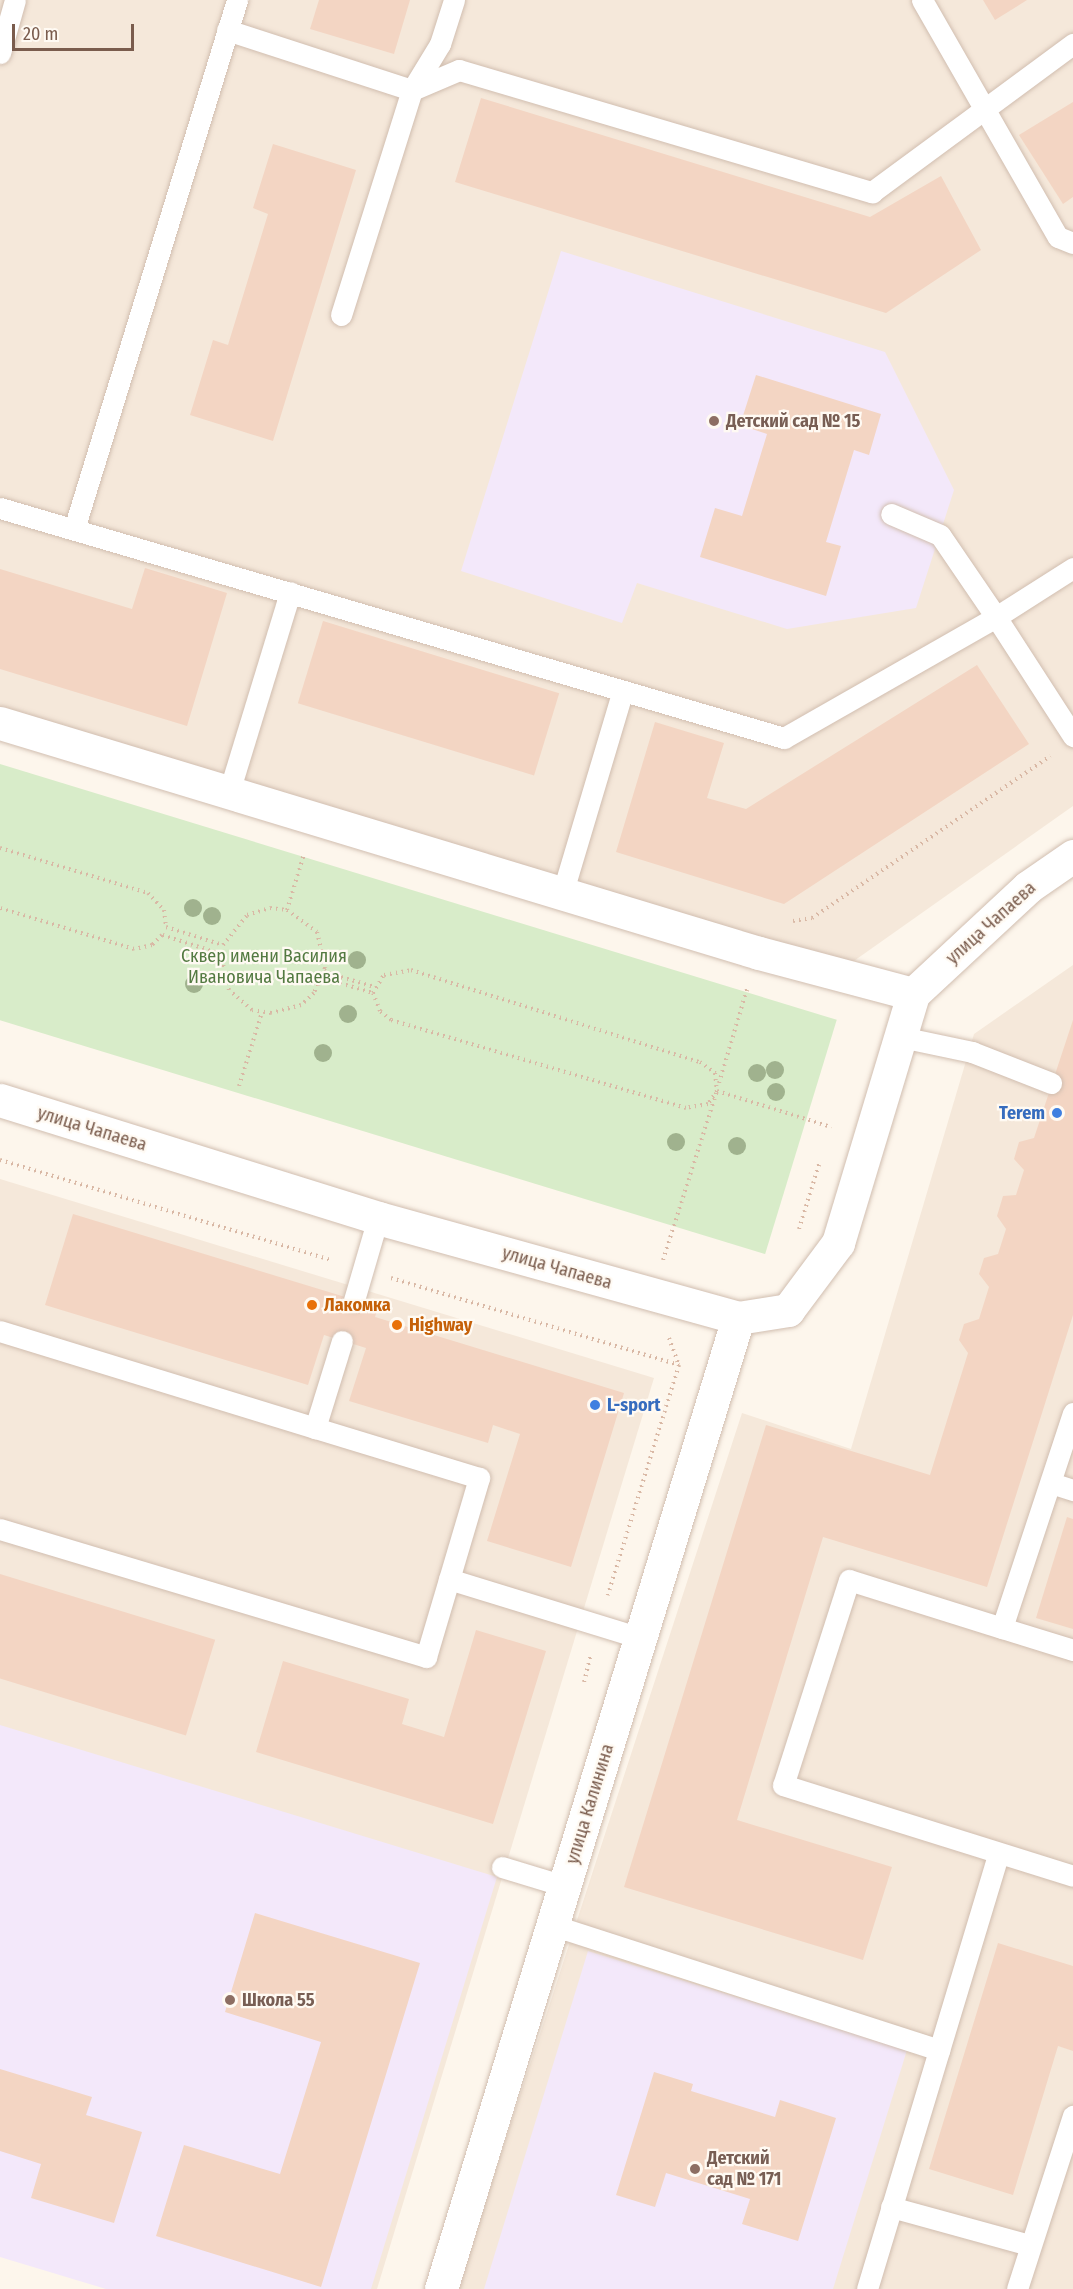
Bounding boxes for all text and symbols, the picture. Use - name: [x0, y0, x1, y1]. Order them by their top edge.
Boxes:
- scale bar: [15, 12, 136, 50]
- text: 20 m: [23, 23, 58, 45]
- place label: Детский сад № 15: [726, 410, 860, 432]
- marker: Детский сад № 15: [707, 414, 721, 428]
- street label: улица Чапаева: [942, 877, 1040, 969]
- park label: Сквер имени Василия Ивановича Чапаева: [181, 946, 347, 988]
- street label: улица Чапаева: [35, 1102, 149, 1156]
- place label: Terem: [999, 1102, 1045, 1124]
- marker: Terem: [1050, 1106, 1064, 1120]
- street label: улица Чапаева: [500, 1242, 614, 1294]
- place label: Лакомка: [324, 1294, 391, 1316]
- marker: Лакомка: [305, 1298, 319, 1312]
- place label: Highway: [409, 1314, 472, 1336]
- marker: Highway: [390, 1318, 404, 1332]
- place label: L-sport: [607, 1394, 661, 1416]
- marker: L-sport: [588, 1398, 602, 1412]
- street label: улица Калинина: [562, 1741, 618, 1867]
- place label: Школа 55: [242, 1989, 315, 2011]
- marker: Школа 55: [223, 1993, 237, 2007]
- place label: Детский сад № 171: [707, 2148, 781, 2190]
- marker: Детский сад № 171: [688, 2162, 702, 2176]

